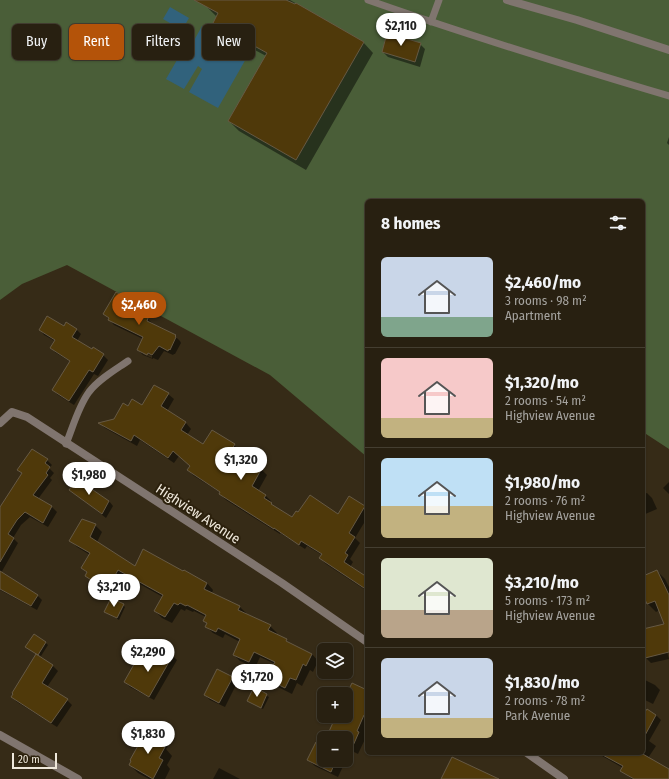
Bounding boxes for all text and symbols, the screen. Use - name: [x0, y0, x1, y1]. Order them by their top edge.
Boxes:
- pin: $2,110: [368, 13, 434, 47]
- text: $2,110: [385, 18, 417, 33]
- chip: Buy: [12, 24, 61, 60]
- chip: Rent: [69, 24, 124, 60]
- chip: Filters: [132, 24, 194, 60]
- chip: New: [202, 24, 255, 60]
- icon: filters: [607, 212, 629, 234]
- text: 8 homes: [381, 213, 441, 234]
- text: $2,460/mo: [505, 272, 581, 293]
- icon: home: [413, 273, 461, 321]
- pin: $2,460: [106, 292, 172, 326]
- text: 3 rooms · 98 m²: [505, 293, 587, 308]
- text: $2,460: [121, 297, 157, 312]
- text: Apartment: [505, 308, 561, 323]
- text: $1,320/mo: [505, 372, 579, 393]
- icon: home: [413, 374, 461, 422]
- text: 2 rooms · 54 m²: [505, 393, 586, 408]
- text: Highview Avenue: [505, 408, 595, 423]
- pin: $1,320: [208, 447, 274, 481]
- text: $1,320: [224, 452, 258, 467]
- pin: $1,980: [56, 462, 122, 496]
- text: $1,980: [72, 467, 106, 482]
- text: $1,980/mo: [505, 472, 580, 493]
- icon: home: [413, 474, 461, 522]
- street label: Highview Avenue: [153, 480, 243, 548]
- text: 2 rooms · 76 m²: [505, 493, 585, 508]
- text: Highview Avenue: [505, 508, 595, 523]
- text: $3,210/mo: [505, 572, 579, 593]
- pin: $3,210: [81, 574, 147, 608]
- icon: home: [413, 574, 461, 622]
- text: $3,210: [97, 579, 131, 594]
- text: 5 rooms · 173 m²: [505, 593, 590, 608]
- text: Highview Avenue: [505, 608, 595, 623]
- pin: $2,290: [115, 639, 181, 673]
- map controls: [317, 643, 353, 767]
- button: layers: [317, 643, 353, 679]
- text: $2,290: [130, 644, 166, 659]
- pin: $1,720: [224, 664, 290, 698]
- text: $1,720: [240, 669, 274, 684]
- text: $1,830/mo: [505, 672, 580, 693]
- icon: home: [413, 674, 461, 722]
- button: +: [317, 687, 353, 723]
- text: 2 rooms · 78 m²: [505, 693, 585, 708]
- text: Park Avenue: [505, 708, 570, 723]
- pin: $1,830: [115, 721, 181, 755]
- text: $1,830: [131, 726, 165, 741]
- button: −: [317, 731, 353, 767]
- scale bar: [12, 751, 57, 770]
- text: 20 m: [18, 753, 40, 766]

